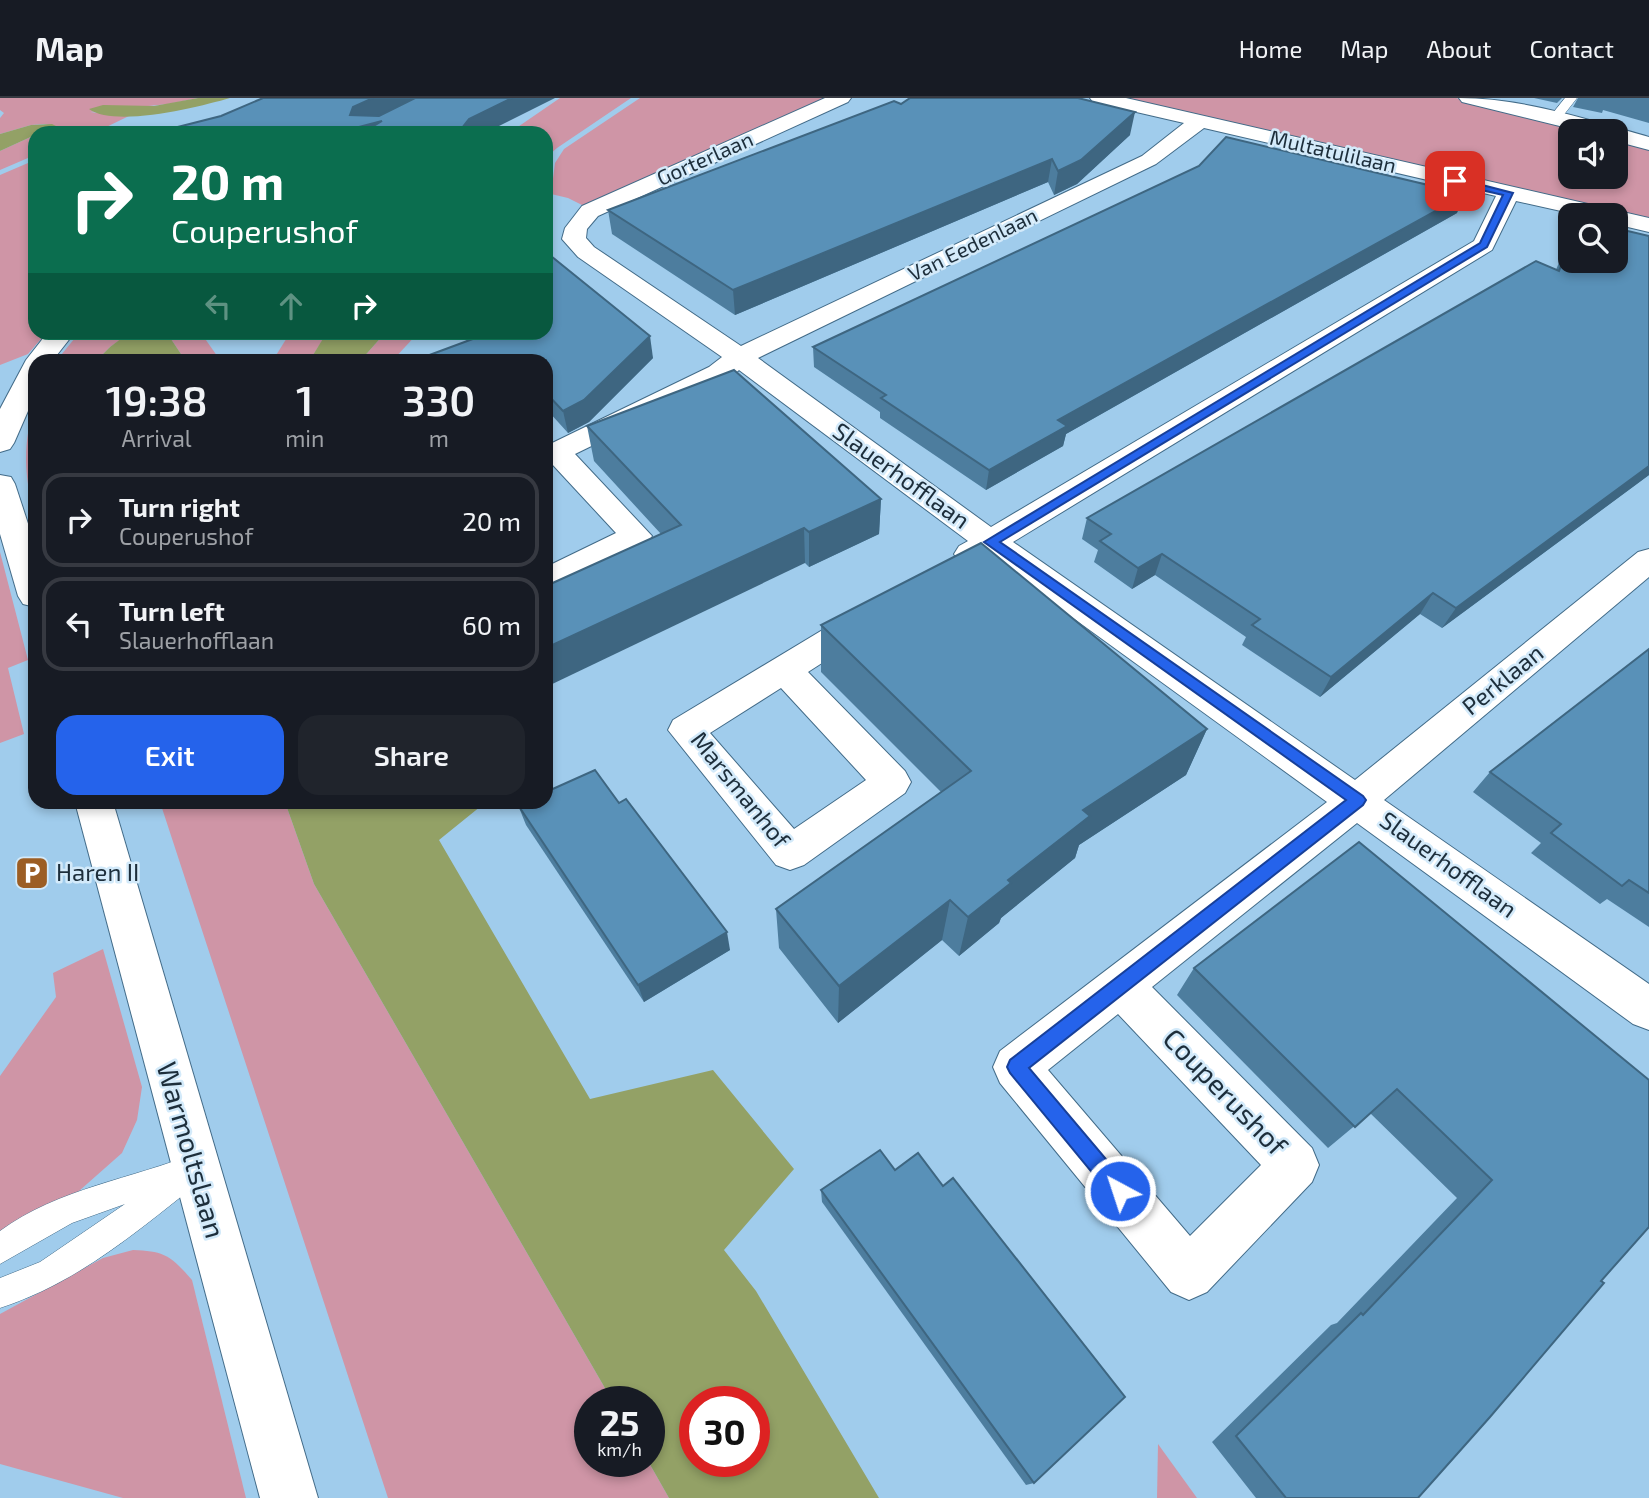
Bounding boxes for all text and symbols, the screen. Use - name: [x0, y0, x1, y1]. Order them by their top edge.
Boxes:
- text: Map: [35, 28, 104, 68]
- text: Home: [1239, 34, 1302, 63]
- text: Map: [1340, 34, 1388, 63]
- text: About: [1426, 34, 1492, 63]
- text: Contact: [1530, 34, 1614, 63]
- map controls: [1558, 119, 1628, 273]
- button: sound: [1558, 119, 1628, 189]
- street label: Multatulilaan: [1268, 124, 1399, 177]
- street label: Gorterlaan: [652, 125, 756, 190]
- text: 20 m: [171, 151, 284, 210]
- pin: [1425, 151, 1485, 211]
- icon: right: [56, 154, 147, 245]
- icon: arrive: [1436, 162, 1474, 200]
- street label: Van Eedenlaan: [904, 202, 1041, 286]
- button: search: [1558, 203, 1628, 273]
- text: Couperushof: [171, 211, 358, 249]
- icon: left: [199, 287, 237, 325]
- icon: ahead: [272, 287, 310, 325]
- icon: right: [345, 287, 383, 325]
- text: 19:38: [106, 374, 208, 424]
- text: 1: [296, 374, 314, 424]
- text: 330: [402, 374, 475, 424]
- street label: Slauerhofflaan: [828, 416, 976, 534]
- text: Arrival: [122, 424, 192, 452]
- text: min: [285, 424, 324, 452]
- text: m: [429, 424, 449, 452]
- text: Turn right: [119, 491, 240, 522]
- icon: right: [60, 501, 98, 539]
- text: 20 m: [462, 505, 521, 536]
- text: Couperushof: [119, 522, 253, 550]
- text: Turn left: [119, 595, 225, 626]
- icon: left: [60, 605, 98, 643]
- text: 60 m: [462, 609, 521, 640]
- text: Slauerhofflaan: [119, 626, 274, 654]
- street label: Perklaan: [1456, 637, 1549, 720]
- button: Exit: [56, 715, 284, 795]
- button: Share: [298, 715, 525, 795]
- street label: Marsmanhof: [686, 725, 797, 854]
- street label: Slauerhofflaan: [1375, 805, 1523, 923]
- parking icon: Haren II: [13, 854, 51, 892]
- place label: Haren II: [56, 857, 139, 886]
- street label: Couperushof: [1157, 1021, 1296, 1163]
- street label: Warmoltslaan: [151, 1058, 233, 1242]
- position arrow: [1083, 1154, 1157, 1228]
- speed limit sign: 30: [679, 1386, 770, 1477]
- text: 25: [600, 1401, 639, 1443]
- text: km/h: [597, 1438, 642, 1460]

